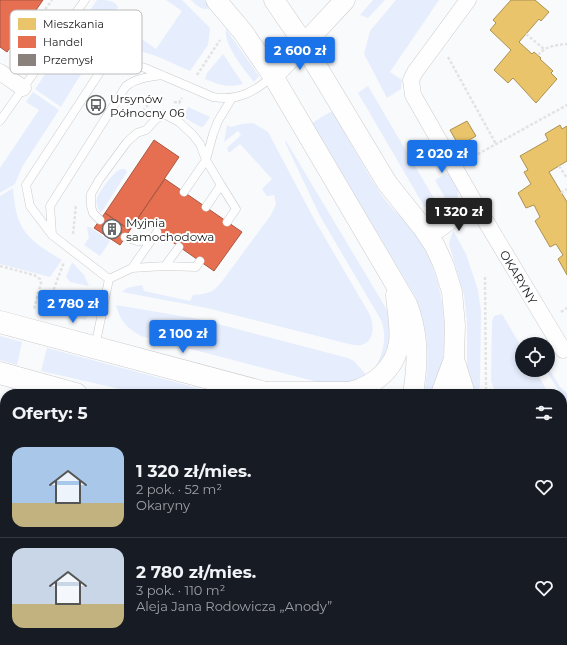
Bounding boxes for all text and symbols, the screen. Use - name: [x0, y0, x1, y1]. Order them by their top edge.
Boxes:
- legend: [10, 10, 142, 74]
- text: Mieszkania: [43, 17, 104, 31]
- text: Handel: [43, 35, 83, 49]
- pin: 2 600 zł: [259, 37, 341, 71]
- text: 2 600 zł: [274, 42, 326, 58]
- text: Przemysł: [43, 53, 94, 67]
- place label: Ursynów Północny 06: [110, 91, 185, 120]
- bus stop icon: Ursynów Północny 06: [85, 94, 107, 116]
- pin: 2 020 zł: [401, 140, 483, 174]
- text: 2 020 zł: [416, 145, 468, 161]
- pin: 1 320 zł: [418, 198, 500, 232]
- text: 1 320 zł: [435, 203, 483, 219]
- place label: Myjnia samochodowa: [126, 215, 214, 244]
- building icon: Myjnia samochodowa: [101, 218, 123, 240]
- street label: OKARYNY: [497, 247, 541, 307]
- pin: 2 780 zł: [32, 290, 114, 324]
- text: 2 780 zł: [47, 295, 99, 311]
- pin: 2 100 zł: [142, 320, 224, 354]
- text: 2 100 zł: [158, 325, 208, 341]
- map controls: [515, 337, 555, 377]
- button: locate: [515, 337, 555, 377]
- icon: filters: [533, 402, 555, 424]
- text: Oferty: 5: [12, 403, 88, 423]
- text: 1 320 zł/mies.: [136, 461, 251, 481]
- icon: home: [44, 463, 92, 511]
- icon: heart: [533, 476, 555, 498]
- text: 2 pok. · 52 m²: [136, 481, 222, 497]
- text: Okaryny: [136, 497, 190, 513]
- text: 2 780 zł/mies.: [136, 562, 256, 582]
- icon: home: [44, 564, 92, 612]
- icon: heart: [533, 577, 555, 599]
- text: 3 pok. · 110 m²: [136, 582, 225, 598]
- text: Aleja Jana Rodowicza „Anody”: [136, 598, 332, 614]

